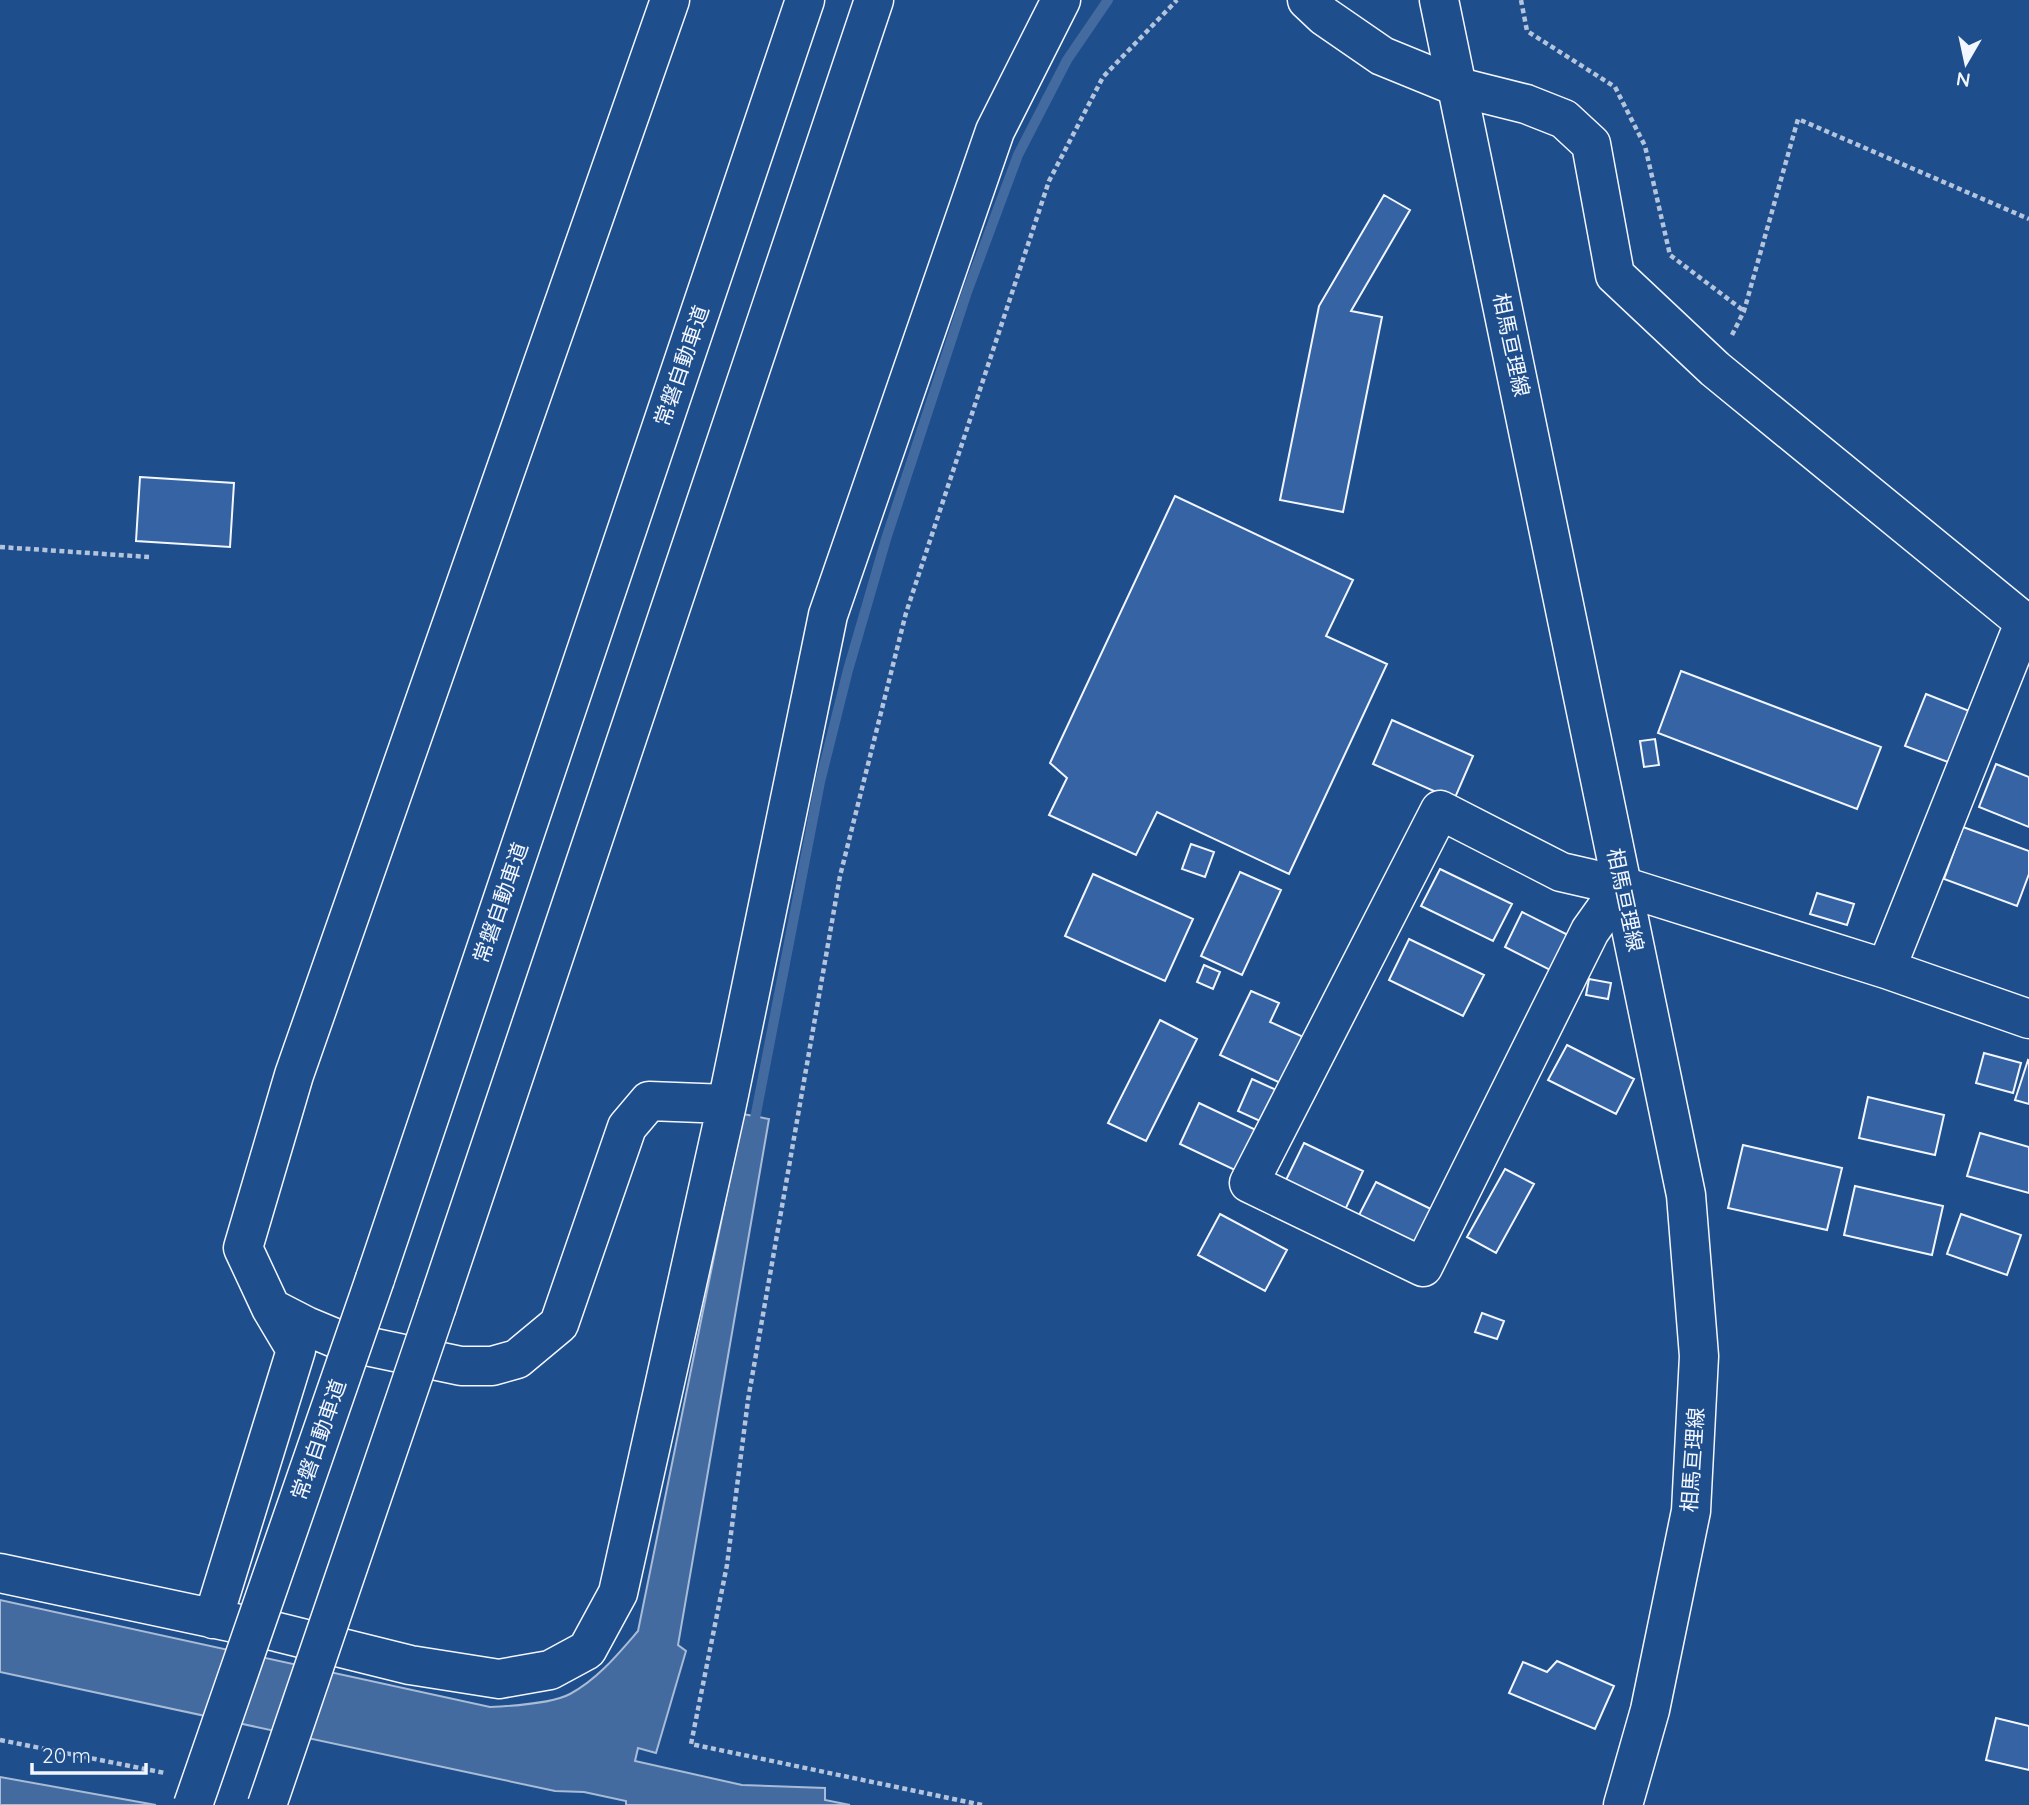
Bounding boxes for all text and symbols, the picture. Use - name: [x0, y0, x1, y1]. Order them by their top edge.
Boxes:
- north arrow: [1931, 28, 2001, 98]
- text: N: [1955, 67, 1972, 93]
- street label: 相馬亘理線: [1488, 291, 1536, 399]
- street label: 常磐自動車道: [648, 302, 714, 429]
- street label: 常磐自動車道: [467, 839, 533, 966]
- street label: 相馬亘理線: [1602, 846, 1650, 954]
- street label: 常磐自動車道: [285, 1376, 351, 1503]
- street label: 相馬亘理線: [1675, 1407, 1709, 1513]
- scale bar: [32, 1731, 145, 1775]
- text: 20 m: [42, 1742, 91, 1768]

